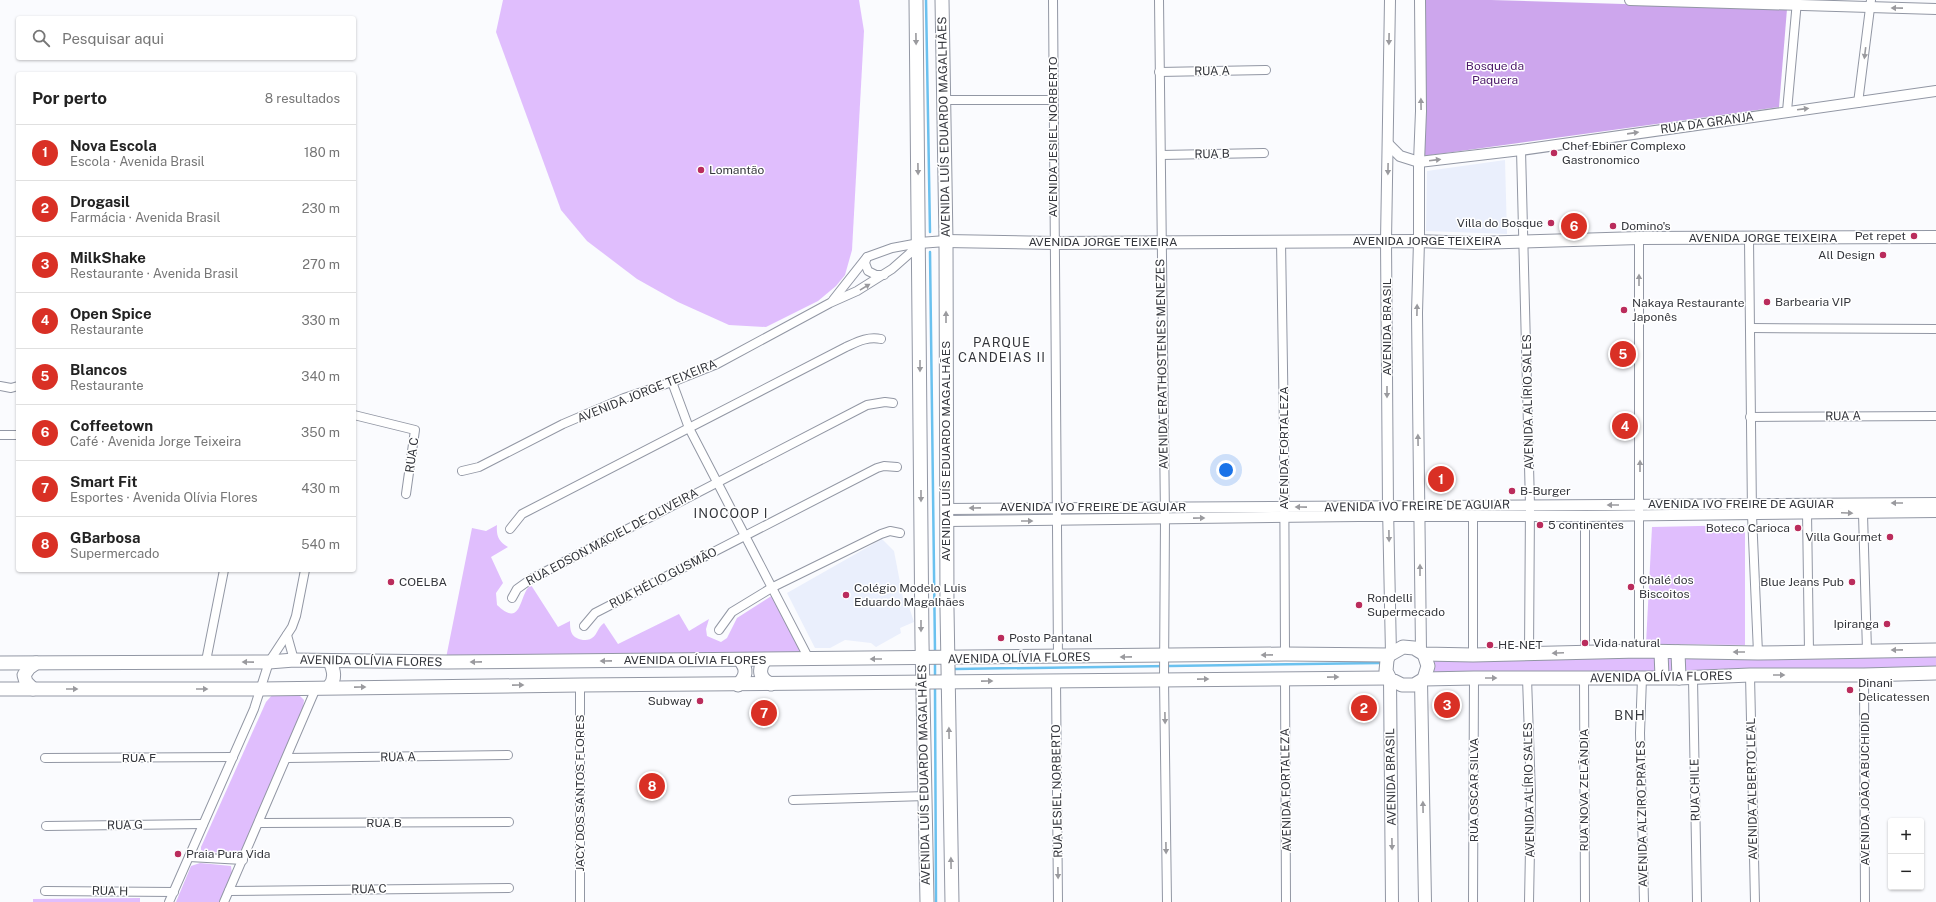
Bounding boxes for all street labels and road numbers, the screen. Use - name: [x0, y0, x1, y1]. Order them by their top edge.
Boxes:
- street label: AVENIDA LUÍS EDUARDO MAGALHÃES: [935, 16, 953, 238]
- street label: AVENIDA JESIEL NORBERTO: [1046, 56, 1060, 218]
- street label: RUA A: [1194, 64, 1231, 78]
- street label: RUA DA GRANJA: [1659, 109, 1755, 136]
- street label: RUA B: [1194, 147, 1230, 161]
- street label: AVENIDA JORGE TEIXEIRA: [1688, 231, 1838, 245]
- street label: AVENIDA JORGE TEIXEIRA: [1352, 234, 1502, 248]
- street label: AVENIDA JORGE TEIXEIRA: [1028, 235, 1178, 249]
- street label: AVENIDA ERATHOSTENES MENEZES: [1153, 259, 1171, 469]
- street label: AVENIDA BRASIL: [1380, 278, 1394, 376]
- street label: AVENIDA ALÍRIO SALES: [1520, 334, 1536, 470]
- street label: AVENIDA LUÍS EDUARDO MAGALHÃES: [939, 341, 953, 561]
- street label: AVENIDA JORGE TEIXEIRA: [575, 356, 719, 425]
- street label: AVENIDA FORTALEZA: [1277, 386, 1291, 510]
- street label: RUA A: [1825, 409, 1862, 423]
- street label: RUA C: [403, 436, 421, 474]
- street label: RUA EDSON MACIEL DE OLIVEIRA: [524, 485, 701, 588]
- street label: AVENIDA IVO FREIRE DE AGUIAR: [1324, 497, 1510, 515]
- street label: AVENIDA IVO FREIRE DE AGUIAR: [1648, 497, 1834, 511]
- street label: AVENIDA IVO FREIRE DE AGUIAR: [1000, 500, 1186, 514]
- street label: RUA HÉLIO GUSMÃO: [607, 545, 719, 611]
- street label: AVENIDA OLÍVIA FLORES: [947, 650, 1091, 666]
- street label: AVENIDA OLÍVIA FLORES: [299, 653, 443, 669]
- street label: AVENIDA OLÍVIA FLORES: [624, 653, 766, 667]
- street label: AVENIDA LUÍS EDUARDO MAGALHÃES: [915, 664, 933, 886]
- street label: AVENIDA OLÍVIA FLORES: [1589, 669, 1733, 685]
- street label: AVENIDA JOÃO ABUCHIDID: [1858, 712, 1872, 866]
- street label: JACY DOS SANTOS FLORES: [573, 715, 587, 871]
- street label: AVENIDA ALBERTO LEAL: [1744, 718, 1760, 860]
- street label: AVENIDA ALÍRIO SALES: [1521, 722, 1537, 858]
- street label: RUA JESIEL NORBERTO: [1049, 724, 1065, 858]
- street label: AVENIDA FORTALEZA: [1278, 728, 1294, 852]
- street label: AVENIDA BRASIL: [1383, 728, 1399, 826]
- street label: RUA NOVA ZELÂNDIA: [1577, 728, 1591, 852]
- street label: RUA OSCAR SILVA: [1467, 737, 1481, 842]
- street label: AVENIDA ALZIRO PRATES: [1634, 741, 1650, 887]
- street label: RUA A: [380, 750, 417, 764]
- street label: RUA F: [122, 751, 156, 765]
- street label: RUA CHILE: [1687, 759, 1703, 821]
- street label: RUA B: [366, 816, 402, 830]
- street label: RUA G: [107, 818, 143, 832]
- street label: RUA C: [351, 882, 387, 896]
- street label: RUA H: [92, 884, 128, 898]

